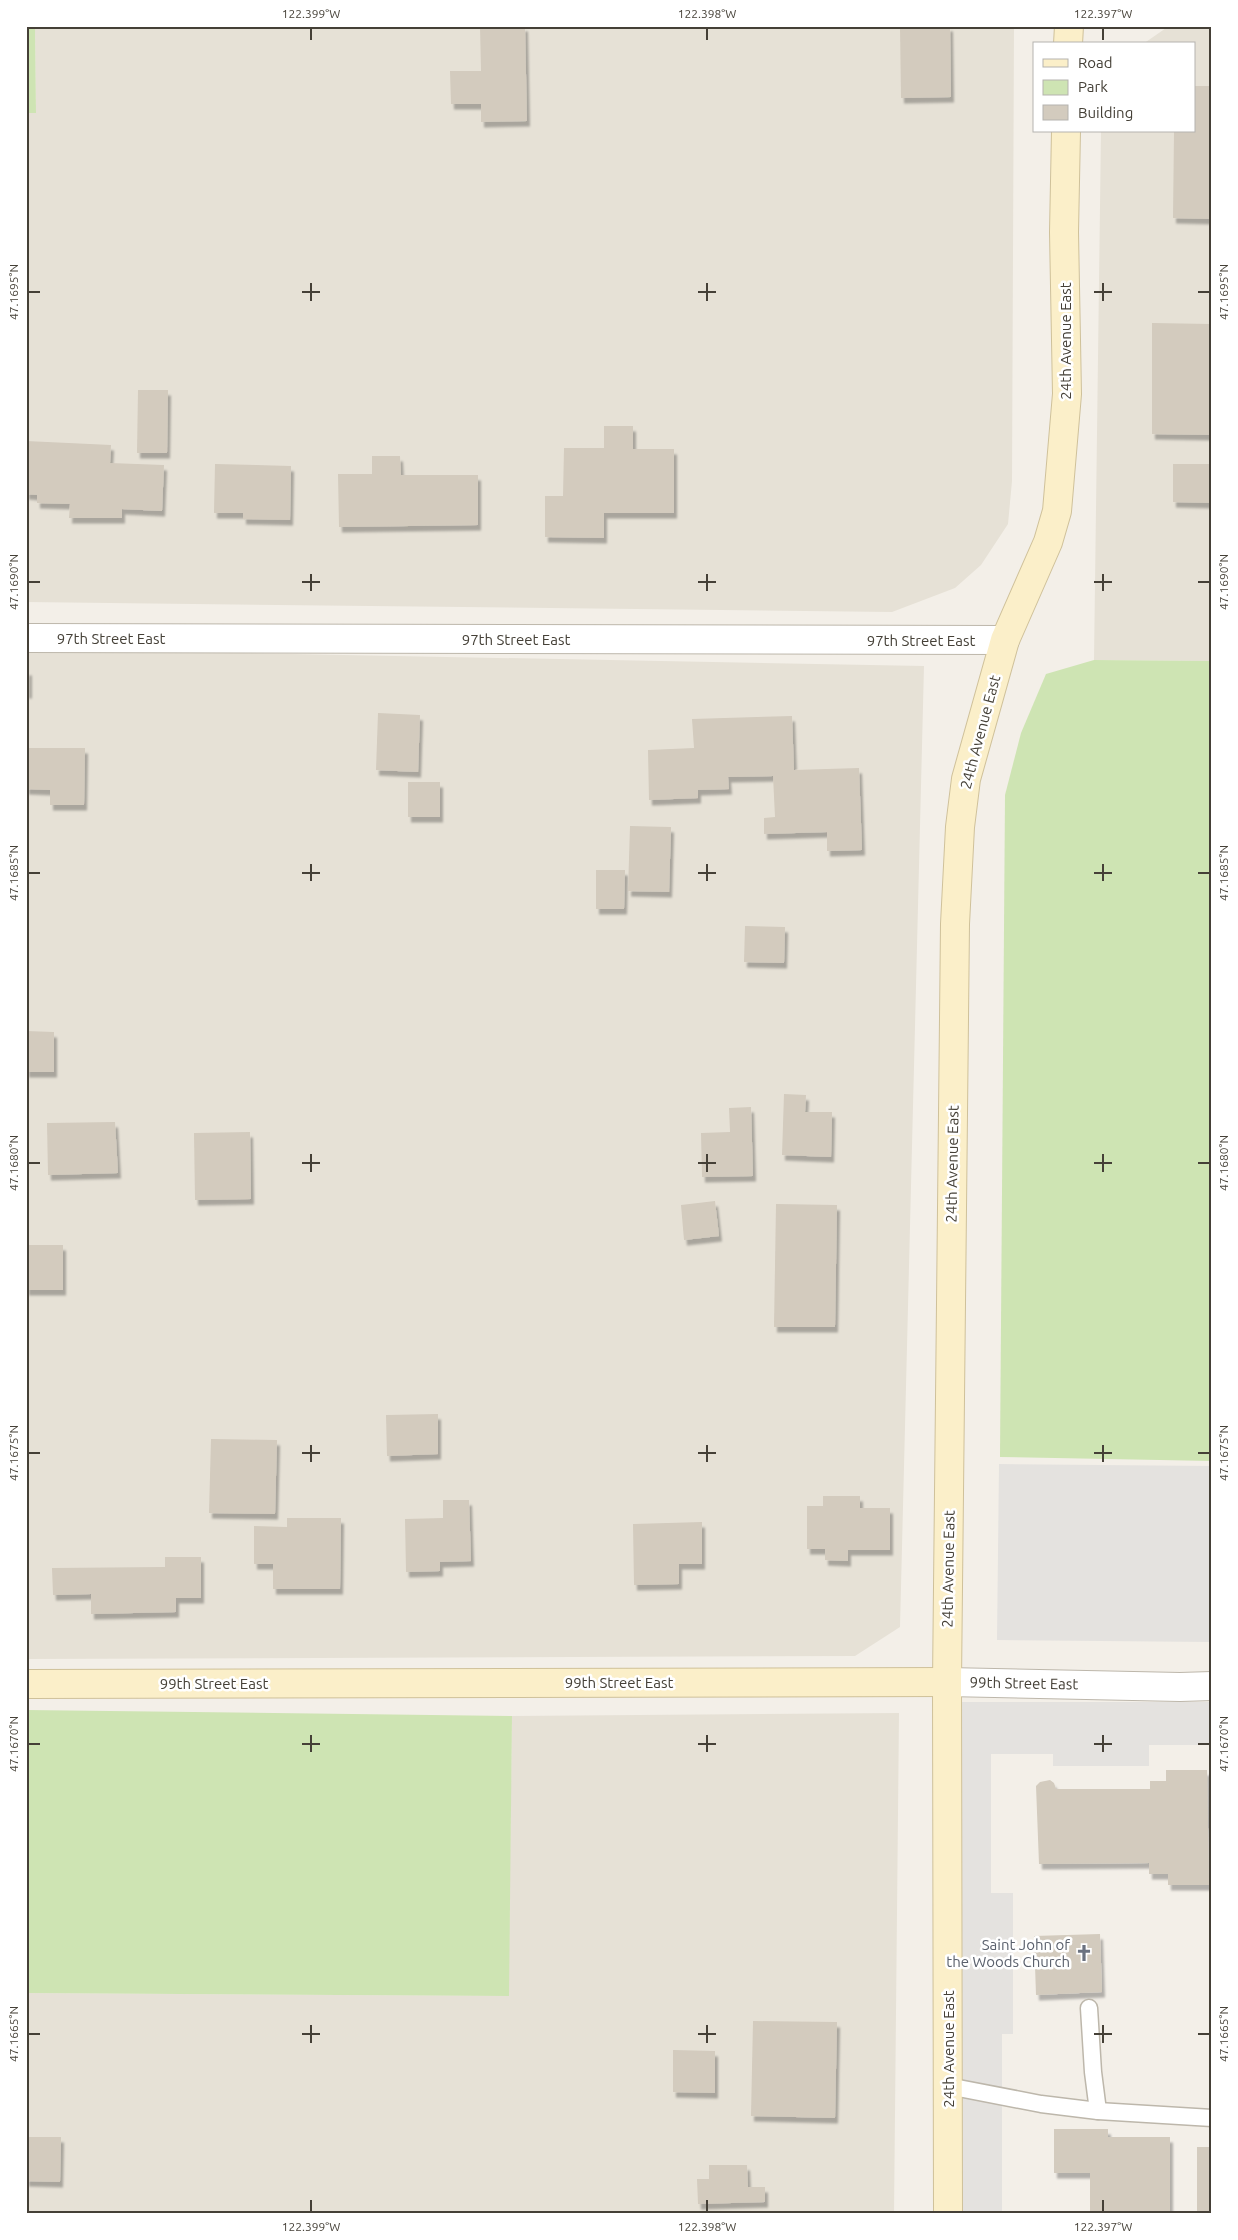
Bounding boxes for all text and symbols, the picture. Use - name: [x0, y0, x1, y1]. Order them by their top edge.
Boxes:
- text: 122.399°W: [282, 7, 340, 20]
- text: 122.398°W: [678, 7, 736, 20]
- text: 122.397°W: [1074, 7, 1132, 20]
- legend: [1033, 42, 1196, 132]
- text: Road: [1078, 54, 1113, 71]
- text: Park: [1078, 78, 1108, 95]
- text: Building: [1078, 104, 1133, 121]
- text: 47.1695°N: [7, 264, 20, 320]
- text: 47.1695°N: [1217, 264, 1230, 320]
- street label: 24th Avenue East: [1057, 282, 1074, 400]
- text: 47.1690°N: [7, 554, 20, 610]
- text: 47.1690°N: [1217, 554, 1230, 610]
- street label: 97th Street East: [57, 630, 165, 647]
- street label: 97th Street East: [462, 631, 570, 648]
- street label: 97th Street East: [867, 632, 975, 649]
- street label: 24th Avenue East: [957, 673, 1003, 791]
- text: 47.1685°N: [7, 845, 20, 901]
- text: 47.1685°N: [1217, 845, 1230, 901]
- street label: 24th Avenue East: [942, 1105, 962, 1223]
- text: 47.1680°N: [7, 1135, 20, 1191]
- text: 47.1680°N: [1217, 1135, 1230, 1191]
- text: 47.1675°N: [7, 1425, 20, 1481]
- text: 47.1675°N: [1217, 1425, 1230, 1481]
- street label: 24th Avenue East: [938, 1510, 958, 1628]
- street label: 99th Street East: [565, 1674, 673, 1691]
- street label: 99th Street East: [970, 1674, 1079, 1692]
- street label: 99th Street East: [160, 1675, 268, 1692]
- text: 47.1670°N: [7, 1716, 20, 1772]
- text: 47.1670°N: [1217, 1716, 1230, 1772]
- place label: Saint John of the Woods Church: [946, 1936, 1070, 1970]
- church icon: Saint John of the Woods Church: [1074, 1943, 1094, 1963]
- street label: 24th Avenue East: [940, 1990, 957, 2108]
- text: 47.1665°N: [7, 2006, 20, 2062]
- text: 47.1665°N: [1217, 2006, 1230, 2062]
- text: 122.399°W: [282, 2220, 340, 2233]
- text: 122.398°W: [678, 2220, 736, 2233]
- text: 122.397°W: [1074, 2220, 1132, 2233]

